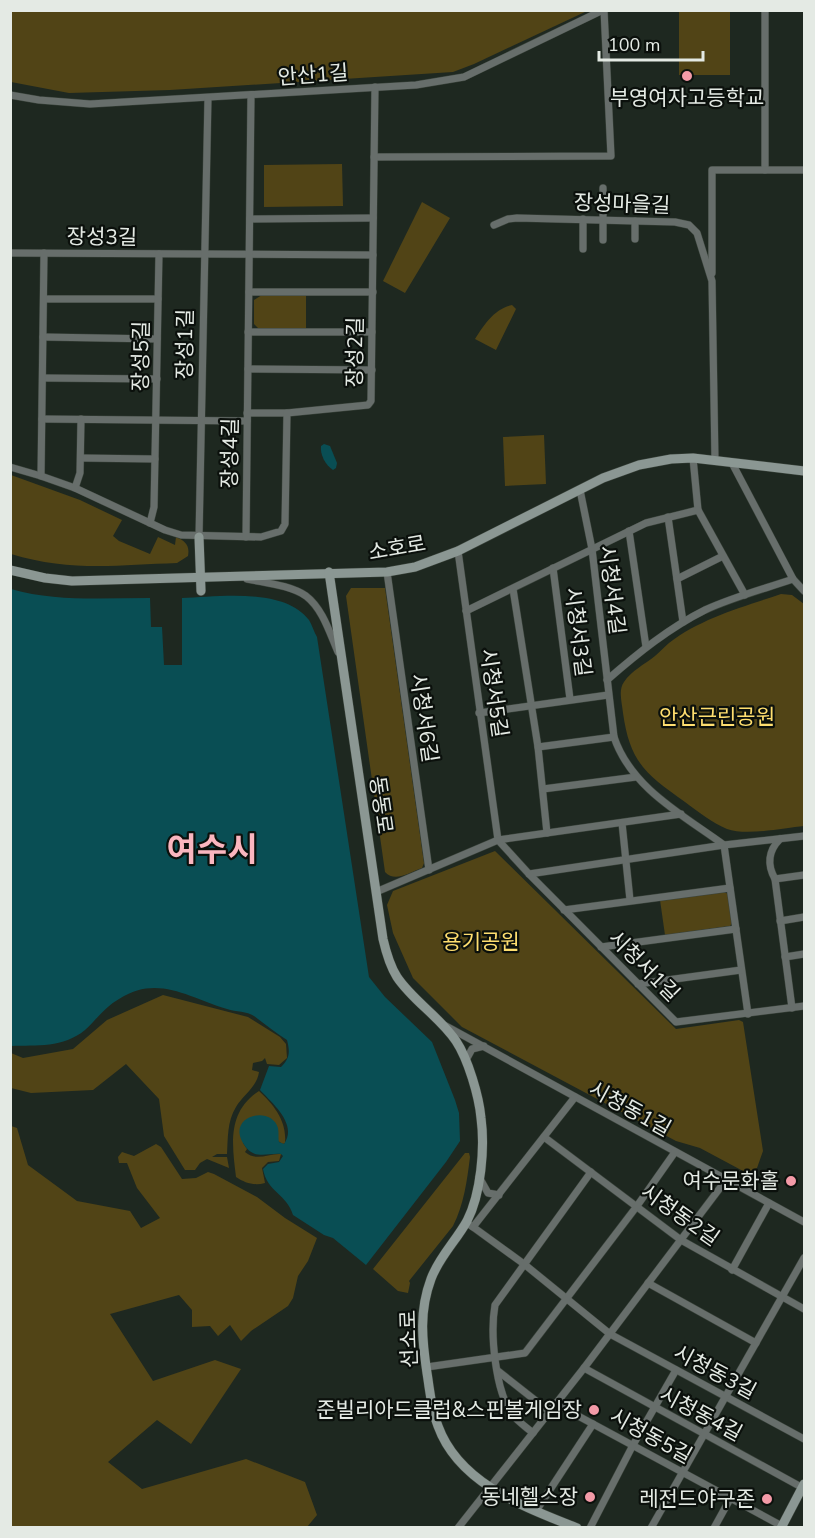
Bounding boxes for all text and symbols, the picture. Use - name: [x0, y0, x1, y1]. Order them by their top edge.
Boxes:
- scale bar: [599, 24, 702, 62]
- text: 100 m: [608, 33, 660, 57]
- street label: 안산1길: [277, 59, 349, 91]
- marker: 부영여자고등학교: [680, 69, 694, 83]
- place label: 부영여자고등학교: [610, 84, 764, 112]
- street label: 장성마을길: [573, 188, 671, 220]
- street label: 장성3길: [66, 222, 138, 252]
- street label: 장성1길: [170, 308, 200, 380]
- street label: 장성2길: [340, 316, 370, 388]
- street label: 장성5길: [126, 320, 156, 392]
- street label: 장성4길: [215, 417, 245, 489]
- street label: 소호로: [366, 529, 428, 567]
- street label: 시청서4길: [593, 544, 631, 636]
- street label: 시청서3길: [559, 586, 597, 678]
- street label: 시청서5길: [474, 647, 514, 739]
- street label: 시청서6길: [404, 672, 444, 764]
- park label: 안산근린공원: [659, 703, 775, 731]
- street label: 동동로: [363, 774, 399, 836]
- district label: 여수시: [166, 828, 258, 873]
- street label: 시청서1길: [602, 924, 686, 1008]
- park label: 용기공원: [442, 928, 520, 956]
- street label: 시청동1길: [584, 1075, 676, 1143]
- place label: 여수문화홀: [682, 1167, 779, 1195]
- marker: 여수문화홀: [784, 1174, 798, 1188]
- street label: 시청동2길: [635, 1178, 725, 1252]
- street label: 선소로: [394, 1310, 424, 1368]
- street label: 시청동3길: [669, 1339, 761, 1405]
- street label: 시청동4길: [655, 1381, 747, 1447]
- place label: 준빌리아드클럽&스핀볼게임장: [316, 1396, 582, 1424]
- street label: 시청동5길: [605, 1402, 697, 1470]
- marker: 준빌리아드클럽&스핀볼게임장: [587, 1403, 601, 1417]
- place label: 동네헬스장: [481, 1483, 578, 1511]
- place label: 레전드야구존: [639, 1485, 755, 1513]
- marker: 동네헬스장: [583, 1490, 597, 1504]
- marker: 레전드야구존: [760, 1492, 774, 1506]

